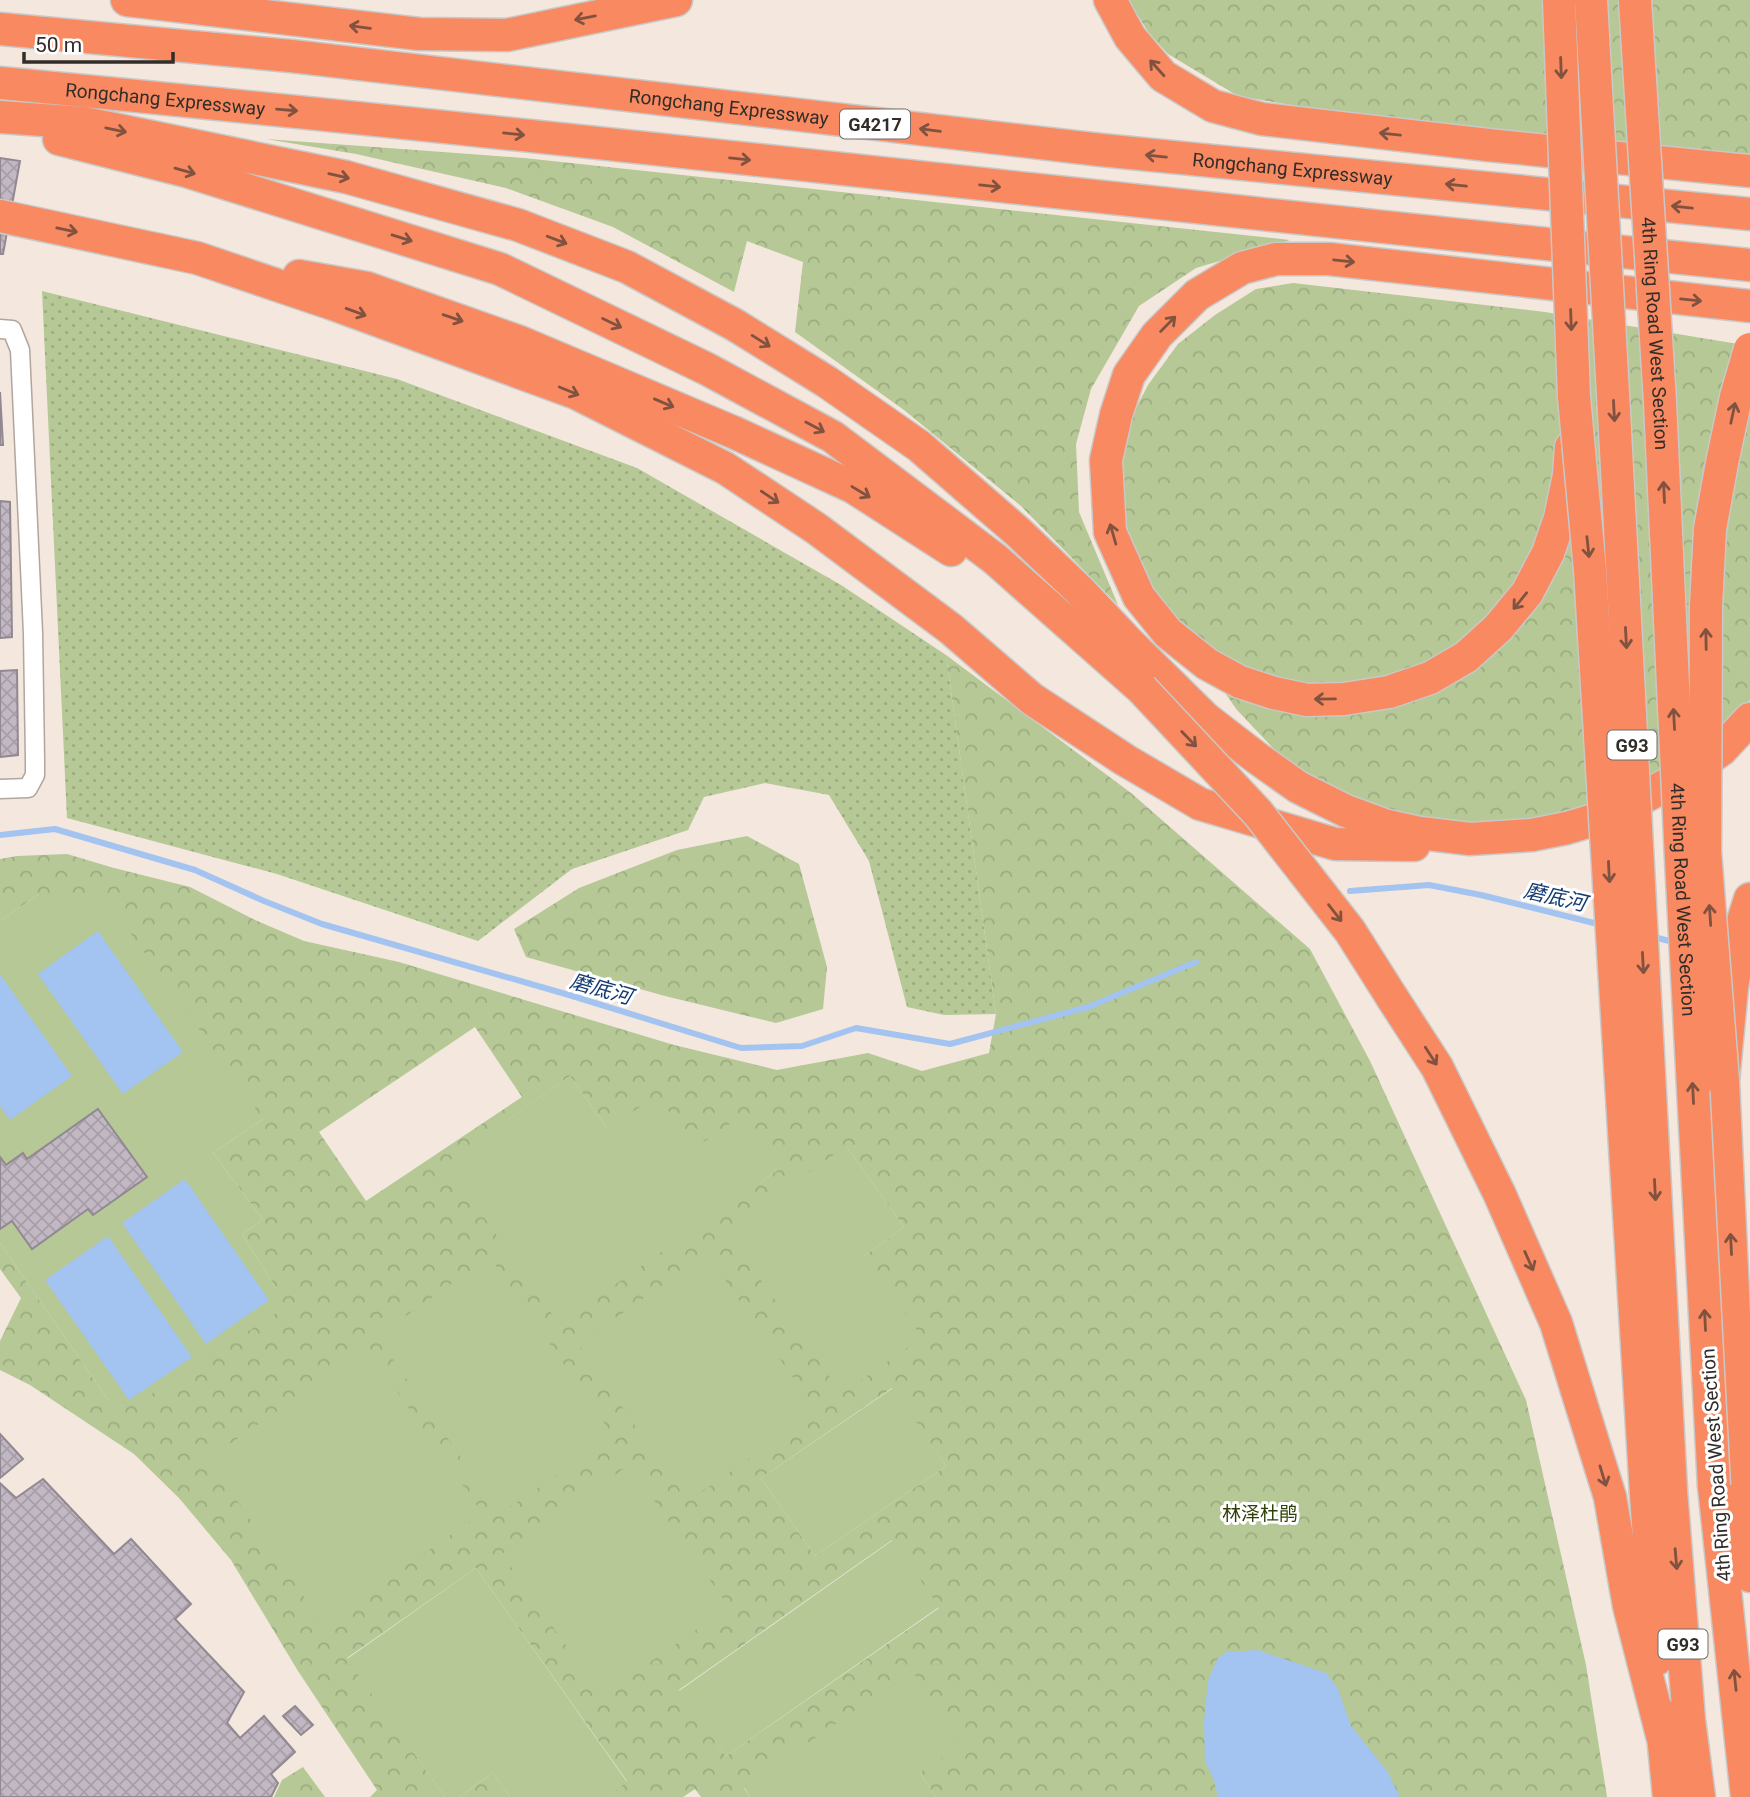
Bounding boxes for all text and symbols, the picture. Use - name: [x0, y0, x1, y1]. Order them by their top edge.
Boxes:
- one-way arrow: [574, 12, 597, 26]
- scale bar: [24, 21, 173, 65]
- one-way arrow: [349, 21, 371, 34]
- text: 50 m: [35, 33, 82, 57]
- one-way arrow: [1555, 56, 1568, 79]
- one-way arrow: [1149, 59, 1165, 77]
- street label: Rongchang Expressway: [64, 78, 266, 120]
- street label: Rongchang Expressway: [628, 84, 830, 130]
- one-way arrow: [276, 104, 298, 117]
- road number: G4217: [840, 110, 910, 139]
- one-way arrow: [104, 123, 127, 137]
- one-way arrow: [919, 124, 942, 137]
- one-way arrow: [1379, 127, 1402, 140]
- one-way arrow: [502, 128, 524, 141]
- street label: Rongchang Expressway: [1191, 148, 1393, 190]
- one-way arrow: [1145, 149, 1168, 162]
- one-way arrow: [728, 152, 751, 165]
- one-way arrow: [174, 165, 196, 178]
- one-way arrow: [327, 169, 350, 183]
- one-way arrow: [1445, 178, 1467, 191]
- one-way arrow: [979, 179, 1001, 192]
- one-way arrow: [1671, 200, 1694, 213]
- street label: 4th Ring Road West Section: [1637, 216, 1674, 450]
- one-way arrow: [55, 224, 78, 237]
- one-way arrow: [391, 233, 413, 246]
- one-way arrow: [546, 235, 568, 248]
- one-way arrow: [1332, 254, 1355, 267]
- one-way arrow: [1680, 294, 1702, 307]
- one-way arrow: [344, 307, 366, 319]
- one-way arrow: [1564, 308, 1577, 331]
- one-way arrow: [442, 313, 464, 325]
- one-way arrow: [1159, 315, 1176, 332]
- one-way arrow: [601, 317, 622, 331]
- one-way arrow: [750, 334, 770, 348]
- one-way arrow: [558, 385, 580, 398]
- one-way arrow: [653, 397, 674, 410]
- one-way arrow: [1608, 399, 1621, 421]
- one-way arrow: [1726, 402, 1740, 425]
- one-way arrow: [804, 421, 825, 435]
- one-way arrow: [1658, 481, 1671, 504]
- one-way arrow: [850, 486, 870, 500]
- one-way arrow: [760, 490, 779, 505]
- one-way arrow: [1106, 523, 1119, 545]
- one-way arrow: [1582, 535, 1595, 558]
- one-way arrow: [1513, 592, 1528, 610]
- one-way arrow: [1620, 626, 1633, 649]
- one-way arrow: [1699, 627, 1713, 650]
- one-way arrow: [1314, 693, 1337, 706]
- one-way arrow: [1668, 708, 1681, 731]
- one-way arrow: [1180, 730, 1197, 747]
- road number: G93: [1608, 730, 1656, 760]
- street label: 4th Ring Road West Section: [1666, 783, 1701, 1017]
- one-way arrow: [1602, 860, 1615, 883]
- water label: 磨底河: [1522, 878, 1592, 917]
- one-way arrow: [1328, 903, 1343, 921]
- one-way arrow: [1703, 904, 1716, 927]
- one-way arrow: [1637, 951, 1650, 974]
- water label: 磨底河: [567, 969, 638, 1010]
- one-way arrow: [1424, 1046, 1438, 1066]
- one-way arrow: [1687, 1082, 1700, 1105]
- one-way arrow: [1649, 1178, 1662, 1201]
- one-way arrow: [1724, 1233, 1737, 1256]
- one-way arrow: [1523, 1250, 1536, 1272]
- one-way arrow: [1699, 1309, 1712, 1332]
- street label: 4th Ring Road West Section: [1696, 1348, 1736, 1582]
- one-way arrow: [1598, 1465, 1611, 1487]
- park label: 林泽杜鹃: [1222, 1502, 1298, 1525]
- one-way arrow: [1670, 1547, 1683, 1569]
- road number: G93: [1658, 1630, 1708, 1658]
- one-way arrow: [1728, 1670, 1741, 1692]

